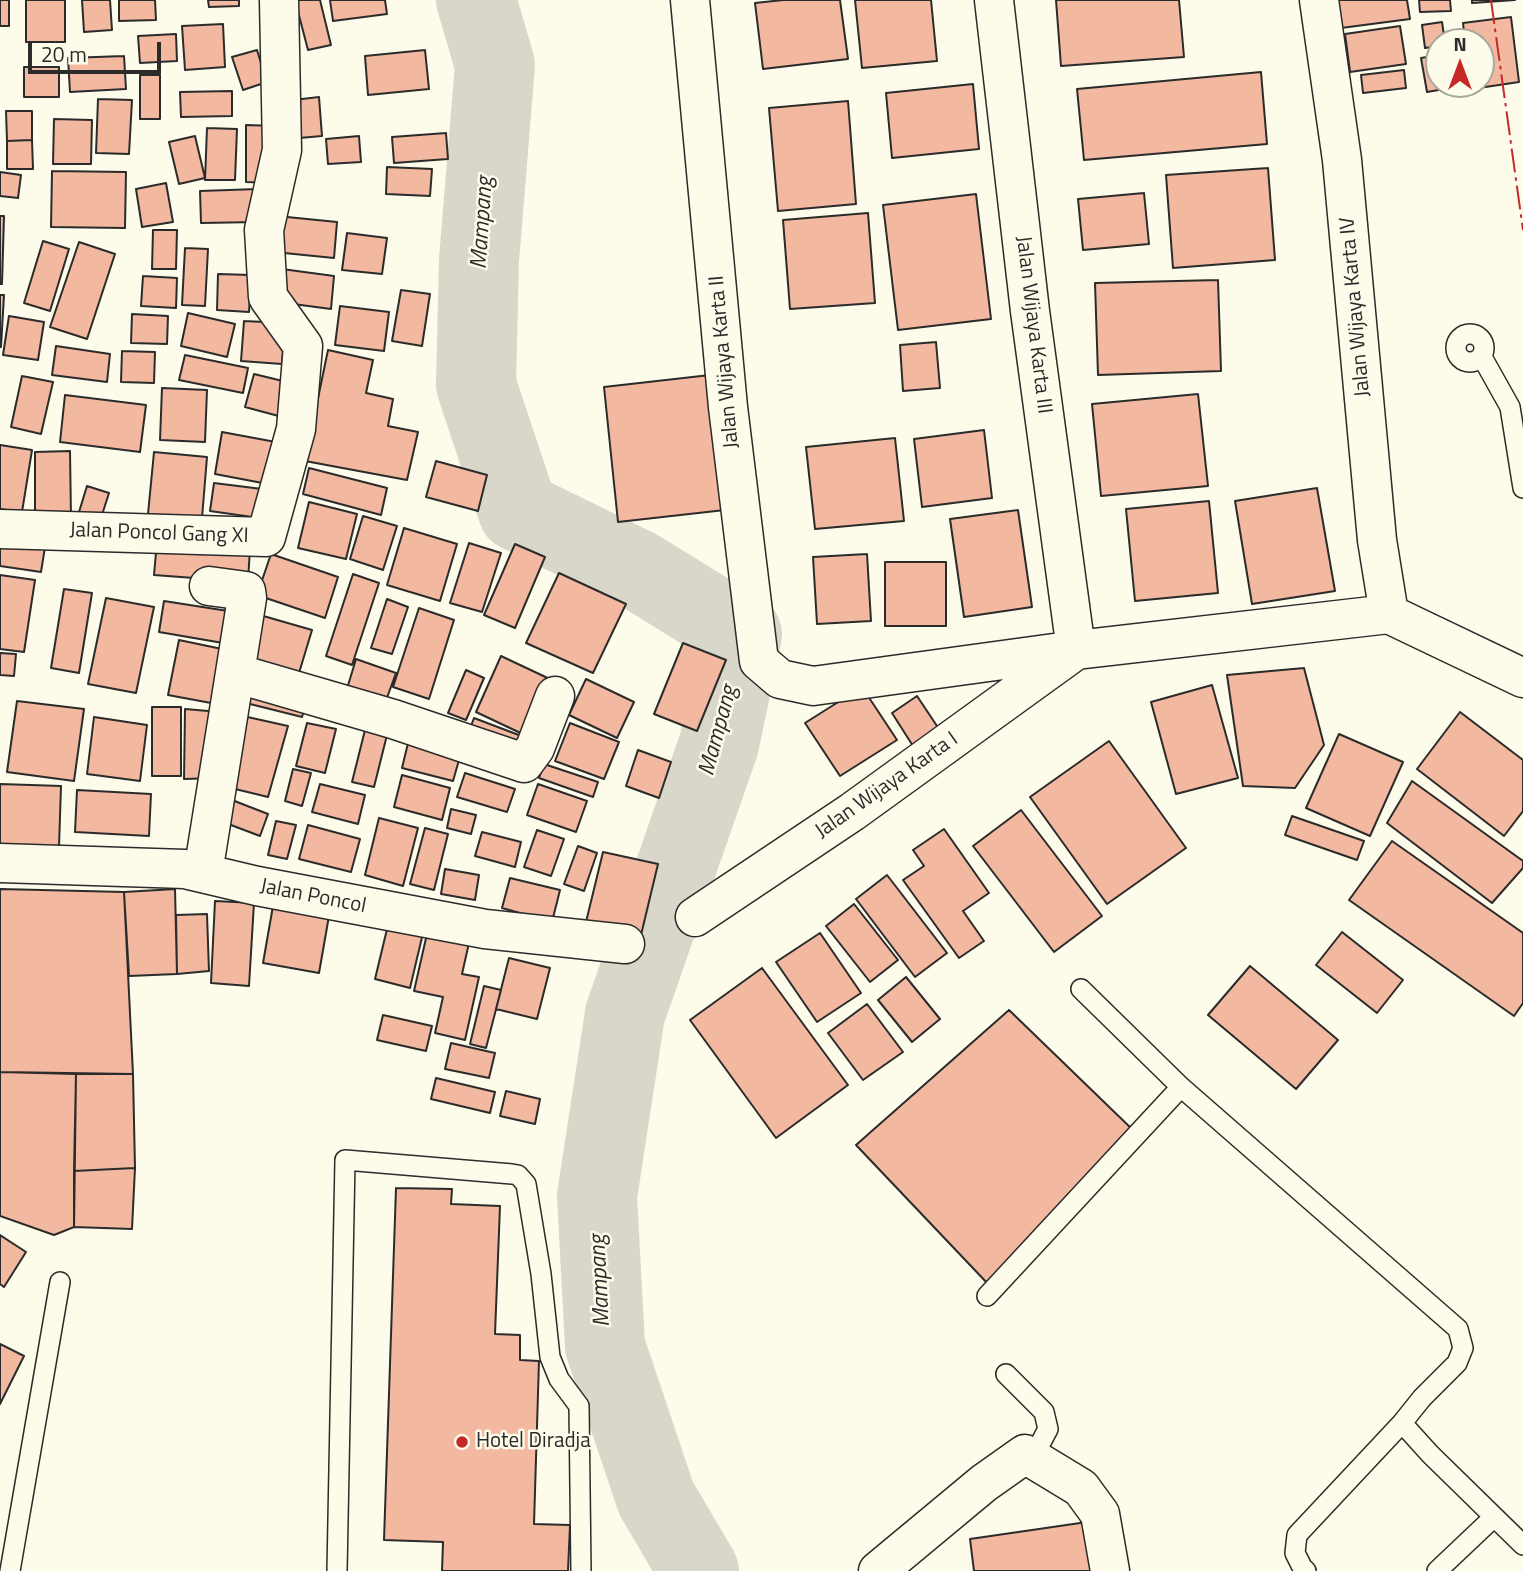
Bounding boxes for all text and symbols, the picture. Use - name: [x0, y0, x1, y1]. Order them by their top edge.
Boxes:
- scale bar: [32, 28, 164, 72]
- north arrow: [1425, 28, 1495, 98]
- text: N: [1453, 29, 1467, 58]
- text: 20 m: [41, 38, 87, 70]
- water label: Mampang: [466, 176, 500, 270]
- street label: Jalan Wijaya Karta IV: [1336, 216, 1376, 398]
- street label: Jalan Wijaya Karta III: [1010, 235, 1056, 415]
- street label: Jalan Wijaya Karta II: [705, 274, 745, 450]
- street label: Jalan Poncol Gang XI: [69, 518, 249, 550]
- water label: Mampang: [694, 683, 744, 779]
- street label: Jalan Wijaya Karta I: [811, 727, 963, 845]
- street label: Jalan Poncol: [258, 874, 368, 920]
- water label: Mampang: [585, 1234, 617, 1328]
- place label: Hotel Diradja: [476, 1429, 591, 1455]
- marker: Hotel Diradja: [454, 1434, 470, 1450]

